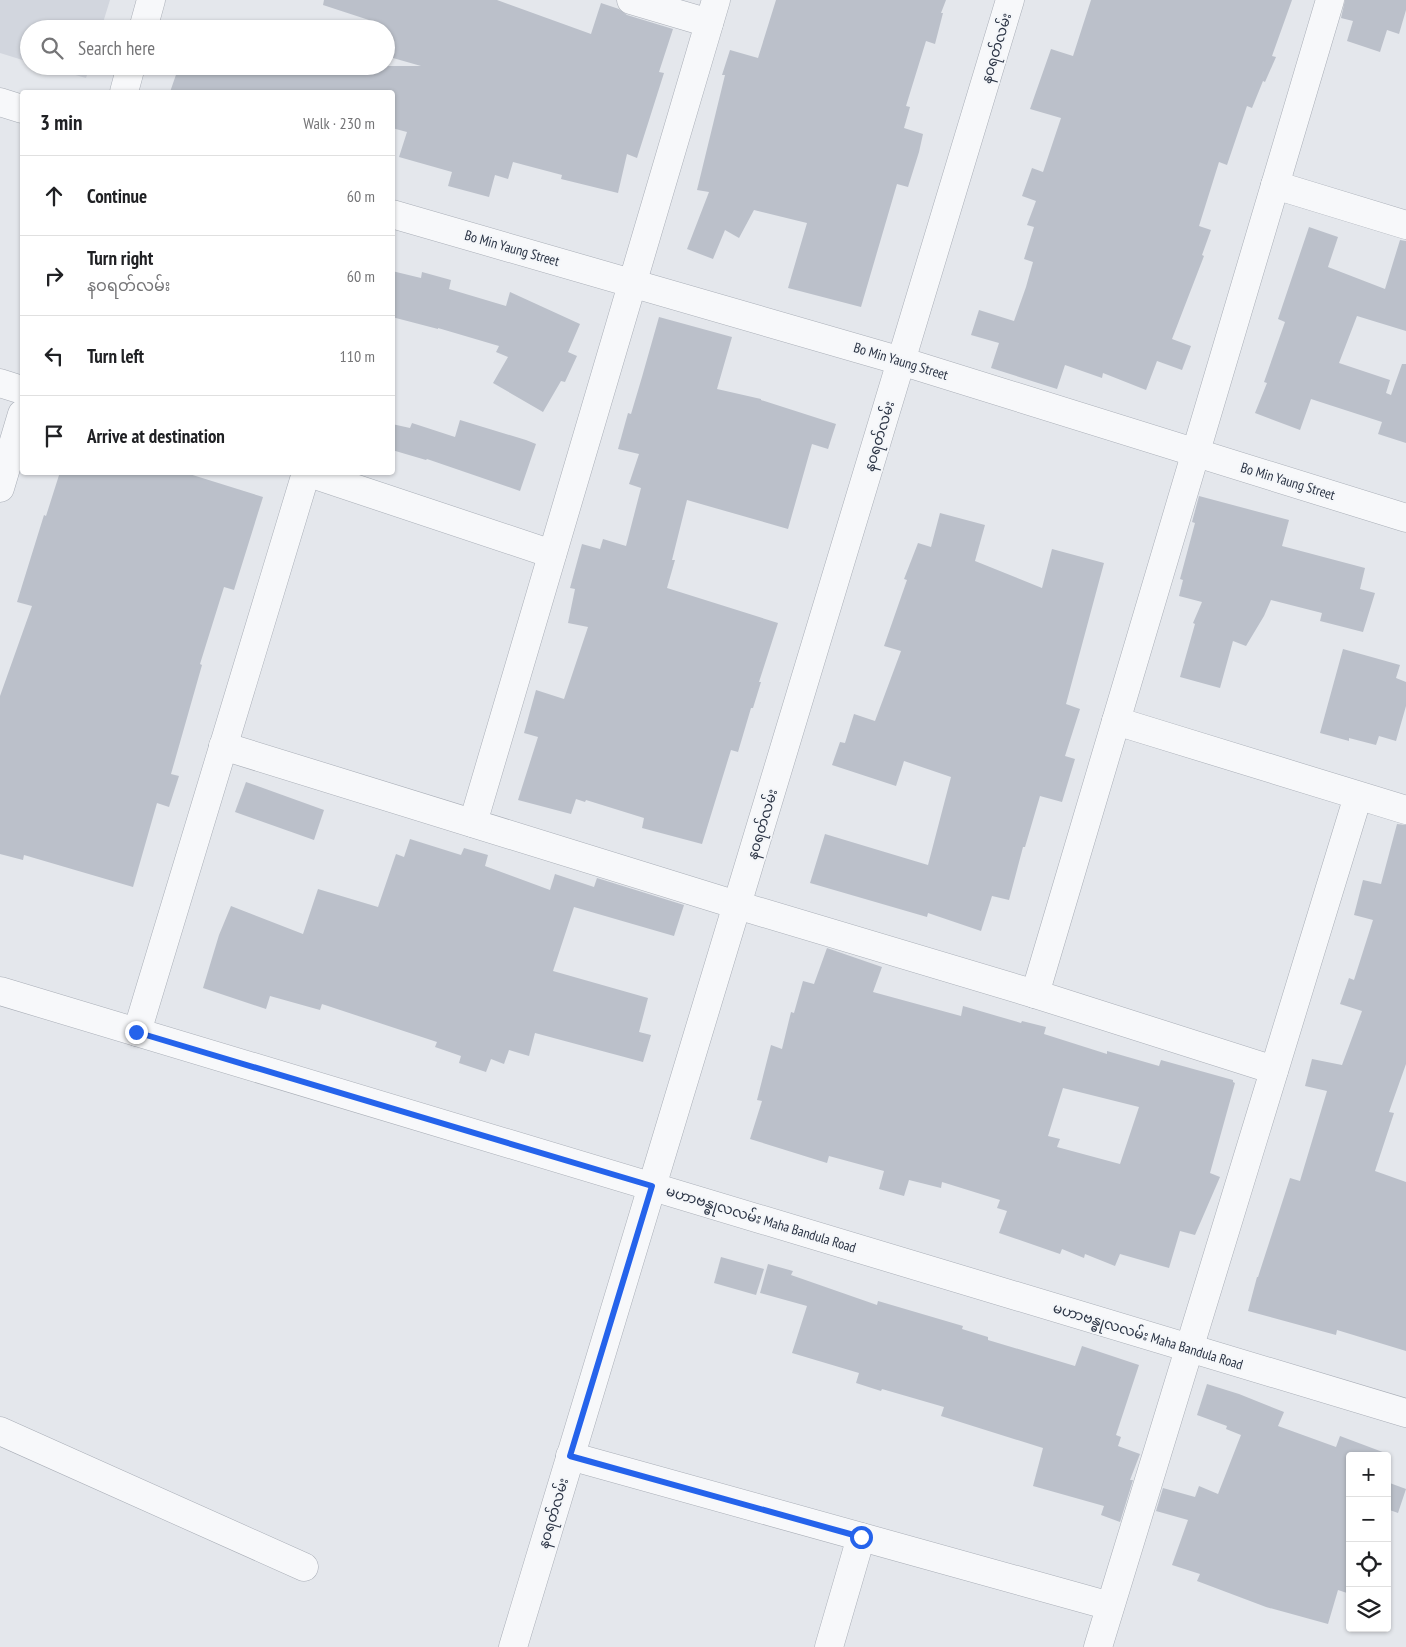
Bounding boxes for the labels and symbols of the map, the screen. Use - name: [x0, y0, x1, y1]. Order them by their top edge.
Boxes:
- street label: နဝရတ်လမ်း: [976, 10, 1018, 86]
- street label: Bo Min Yaung Street: [463, 226, 562, 270]
- street label: Bo Min Yaung Street: [852, 338, 950, 384]
- street label: နဝရတ်လမ်း: [859, 398, 901, 474]
- street label: Bo Min Yaung Street: [1239, 458, 1337, 504]
- street label: နဝရတ်လမ်း: [742, 786, 784, 862]
- route end: [125, 1021, 148, 1044]
- street label: မဟာဗန္ဓုလလမ်း Maha Bandula Road: [663, 1181, 858, 1260]
- street label: မဟာဗန္ဓုလလမ်း Maha Bandula Road: [1050, 1298, 1245, 1377]
- street label: နဝရတ်လမ်း: [533, 1475, 575, 1551]
- route start: [850, 1526, 873, 1549]

